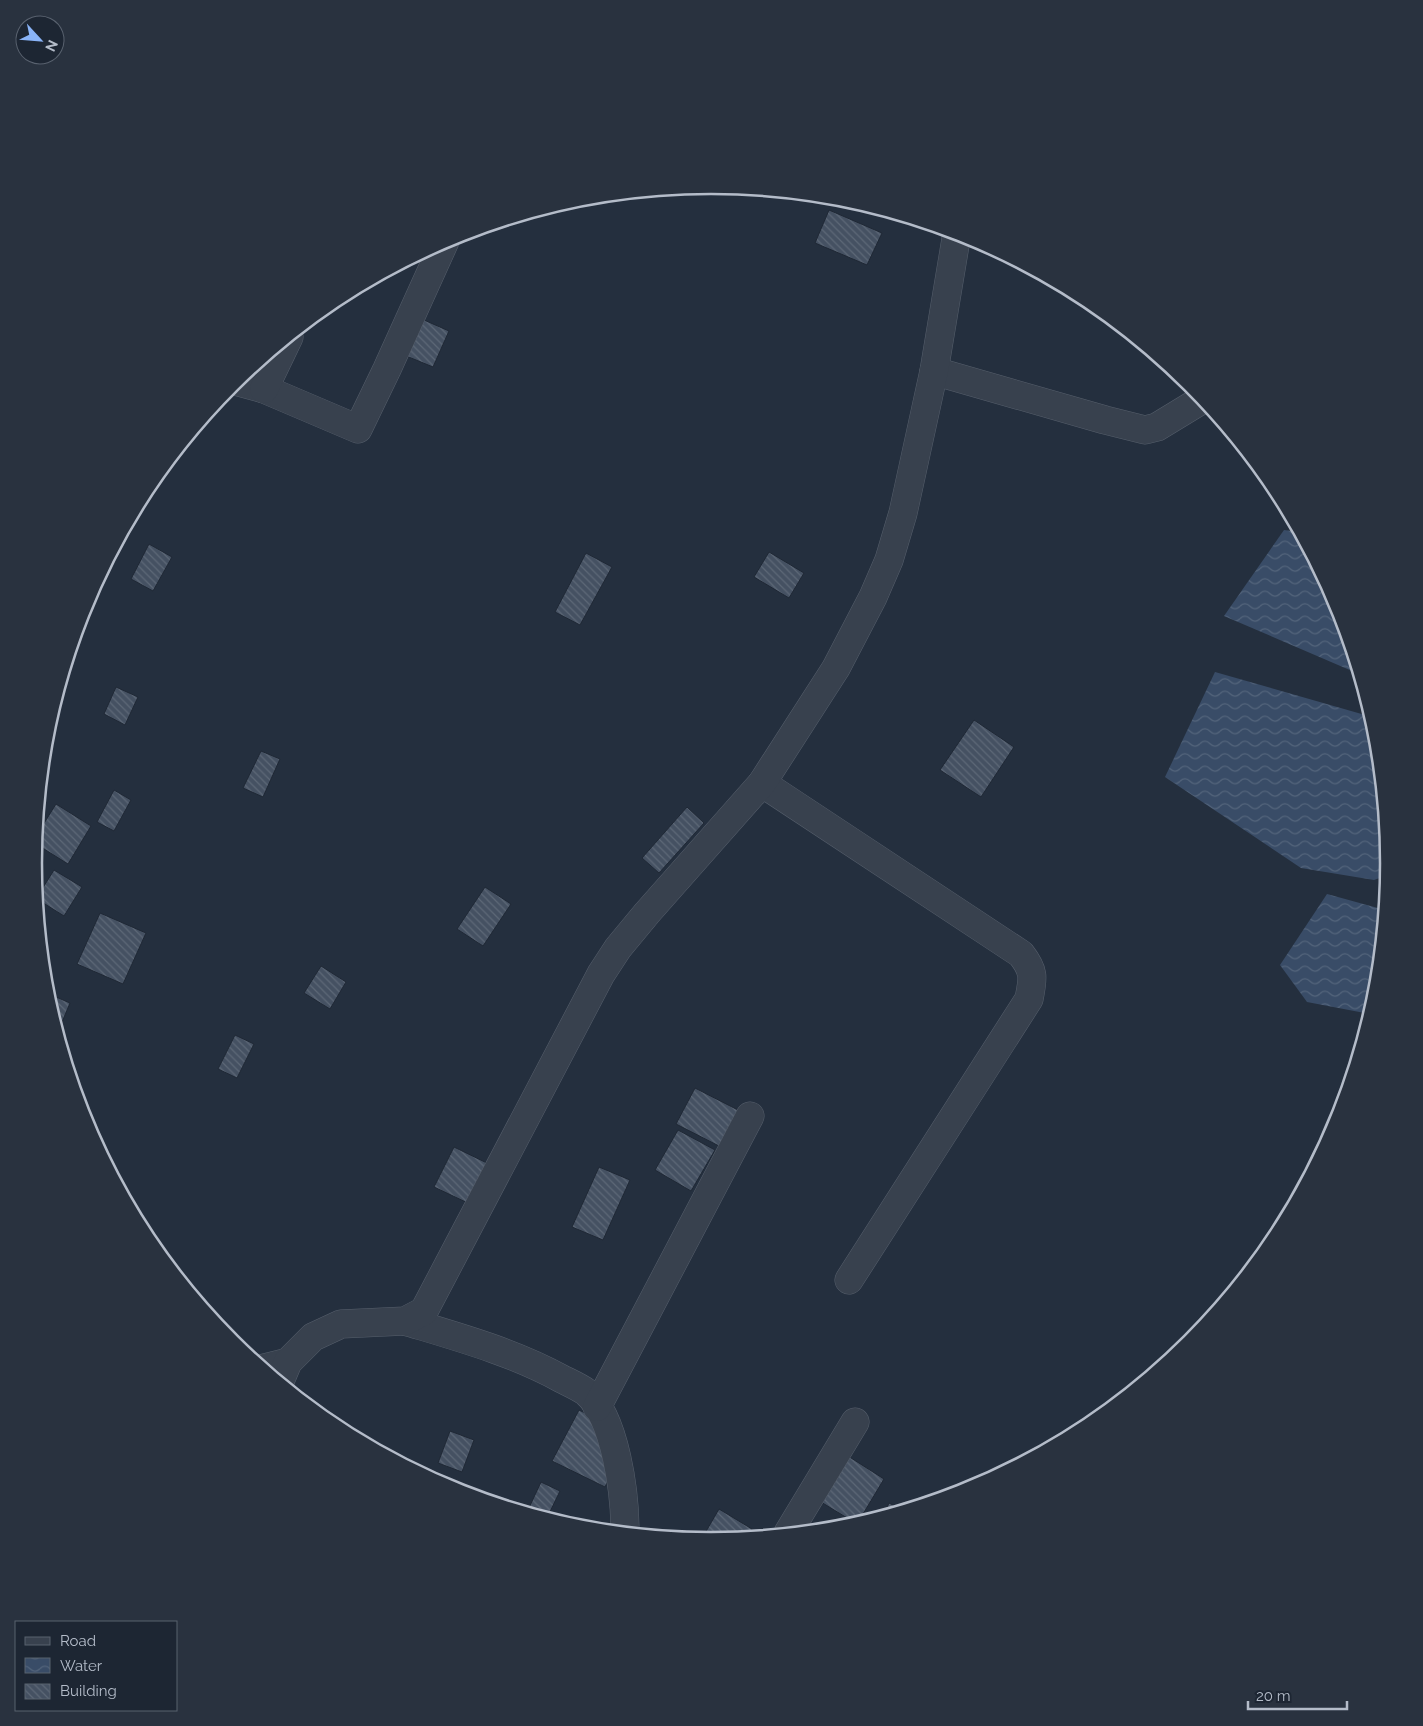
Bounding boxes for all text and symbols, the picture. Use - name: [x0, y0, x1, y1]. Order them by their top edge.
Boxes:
- north arrow: [15, 15, 65, 65]
- text: N: [42, 37, 61, 54]
- legend: [15, 1621, 178, 1711]
- text: Road: [60, 1632, 96, 1650]
- text: Water: [60, 1657, 103, 1675]
- scale bar: [1248, 1678, 1347, 1710]
- text: Building: [60, 1682, 117, 1700]
- text: 20 m: [1256, 1687, 1291, 1705]

